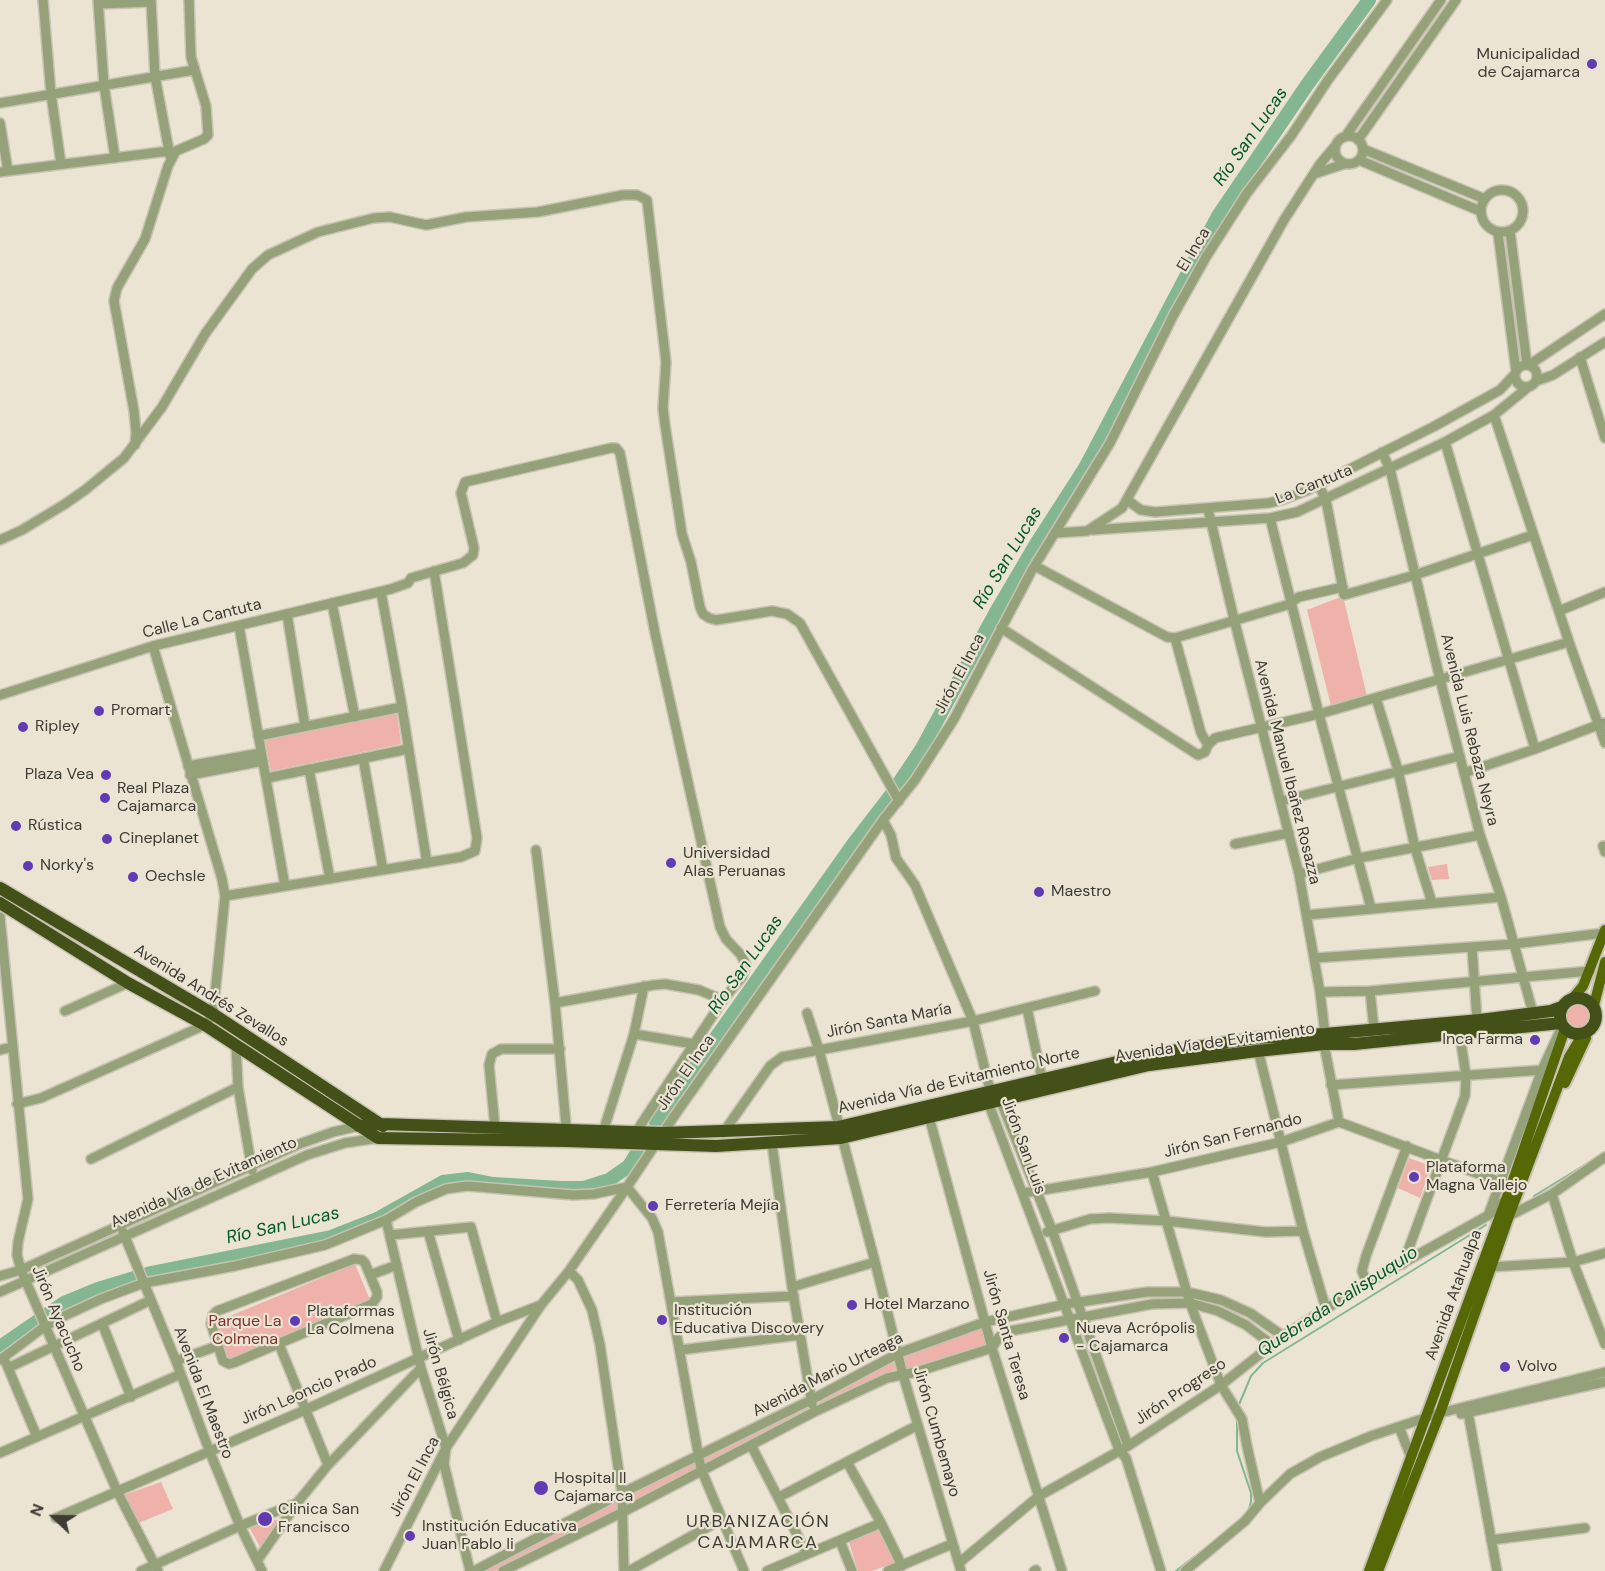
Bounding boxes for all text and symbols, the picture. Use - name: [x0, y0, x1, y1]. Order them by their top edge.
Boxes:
- place label: Municipalidad de Cajamarca: [1476, 45, 1580, 83]
- marker: Municipalidad de Cajamarca: [1585, 57, 1599, 71]
- water label: Río San Lucas: [1209, 83, 1293, 191]
- street label: El Inca: [1174, 225, 1214, 275]
- street label: La Cantuta: [1273, 461, 1355, 509]
- water label: Río San Lucas: [969, 503, 1047, 613]
- street label: Calle La Cantuta: [141, 595, 263, 643]
- street label: Jirón El Inca: [931, 631, 989, 717]
- street label: Avenida Luis Rebaza Neyra: [1436, 632, 1502, 828]
- street label: Avenida Manuel Ibañez Rosazza: [1250, 657, 1324, 887]
- place label: Promart: [111, 701, 171, 721]
- marker: Promart: [92, 704, 106, 718]
- place label: Ripley: [35, 717, 80, 737]
- marker: Ripley: [16, 720, 30, 734]
- place label: Plaza Vea: [25, 765, 94, 785]
- marker: Plaza Vea: [99, 768, 113, 782]
- place label: Real Plaza Cajamarca: [117, 779, 196, 817]
- marker: Real Plaza Cajamarca: [98, 791, 112, 805]
- place label: Rústica: [28, 816, 82, 836]
- marker: Rústica: [9, 819, 23, 833]
- place label: Cineplanet: [119, 829, 199, 849]
- marker: Cineplanet: [100, 832, 114, 846]
- place label: Universidad Alas Peruanas: [683, 844, 786, 882]
- place label: Norky's: [40, 856, 94, 876]
- marker: Universidad Alas Peruanas: [664, 856, 678, 870]
- marker: Norky's: [21, 859, 35, 873]
- place label: Oechsle: [145, 867, 206, 887]
- marker: Oechsle: [126, 870, 140, 884]
- place label: Maestro: [1051, 882, 1111, 902]
- marker: Maestro: [1032, 885, 1046, 899]
- water label: Río San Lucas: [704, 911, 788, 1019]
- street label: Avenida Andrés Zevallos: [130, 941, 292, 1051]
- street label: Jirón Santa María: [825, 999, 953, 1043]
- street label: Avenida Vía de Evitamiento: [1114, 1019, 1316, 1067]
- place label: Inca Farma: [1442, 1030, 1523, 1050]
- street label: Jirón El Inca: [653, 1031, 719, 1115]
- marker: Inca Farma: [1528, 1033, 1542, 1047]
- street label: Avenida Vía de Evitamiento Norte: [836, 1044, 1082, 1118]
- street label: Jirón San Luis: [997, 1095, 1049, 1197]
- street label: Jirón San Fernando: [1162, 1110, 1304, 1162]
- street label: Avenida Vía de Evitamiento: [108, 1133, 300, 1233]
- place label: Plataforma Magna Vallejo: [1426, 1158, 1527, 1196]
- marker: Plataforma Magna Vallejo: [1407, 1170, 1421, 1184]
- place label: Ferretería Mejía: [665, 1196, 779, 1216]
- marker: Ferretería Mejía: [646, 1199, 660, 1213]
- water label: Río San Lucas: [224, 1202, 342, 1250]
- street label: Avenida Atahualpa: [1422, 1227, 1486, 1363]
- water label: Quebrada Calispuquio: [1254, 1242, 1422, 1362]
- street label: Jirón Ayacucho: [27, 1263, 89, 1375]
- street label: Jirón Santa Teresa: [978, 1268, 1034, 1402]
- place label: Hotel Marzano: [864, 1295, 970, 1315]
- marker: Hotel Marzano: [845, 1298, 859, 1312]
- place label: Institución Educativa Discovery: [674, 1301, 824, 1339]
- place label: Plataformas La Colmena: [307, 1302, 395, 1340]
- park label: Parque La Colmena: [209, 1312, 281, 1350]
- marker: Institución Educativa Discovery: [655, 1313, 669, 1327]
- marker: Plataformas La Colmena: [288, 1314, 302, 1328]
- place label: Nueva Acrópolis - Cajamarca: [1076, 1319, 1195, 1357]
- street label: Avenida El Maestro: [169, 1324, 237, 1462]
- street label: Jirón Bélgica: [418, 1326, 462, 1422]
- street label: Avenida Mario Urteaga: [749, 1329, 907, 1421]
- marker: Nueva Acrópolis - Cajamarca: [1057, 1331, 1071, 1345]
- street label: Jirón Leoncio Prado: [238, 1352, 380, 1430]
- street label: Jirón Progreso: [1132, 1355, 1230, 1429]
- place label: Volvo: [1517, 1357, 1557, 1377]
- marker: Volvo: [1498, 1360, 1512, 1374]
- street label: Jirón Cumbemayo: [908, 1365, 964, 1499]
- street label: Jirón El Inca: [386, 1434, 444, 1520]
- place label: Hospital II Cajamarca: [554, 1469, 633, 1507]
- marker: Hospital II Cajamarca: [532, 1479, 550, 1497]
- north arrow: [24, 1487, 84, 1547]
- place label: Clinica San Francisco: [278, 1500, 359, 1538]
- text: N: [25, 1501, 49, 1519]
- marker: Clinica San Francisco: [256, 1510, 274, 1528]
- district label: URBANIZACIÓN CAJAMARCA: [686, 1511, 830, 1553]
- place label: Institución Educativa Juan Pablo Ii: [422, 1517, 577, 1555]
- marker: Institución Educativa Juan Pablo Ii: [403, 1529, 417, 1543]

